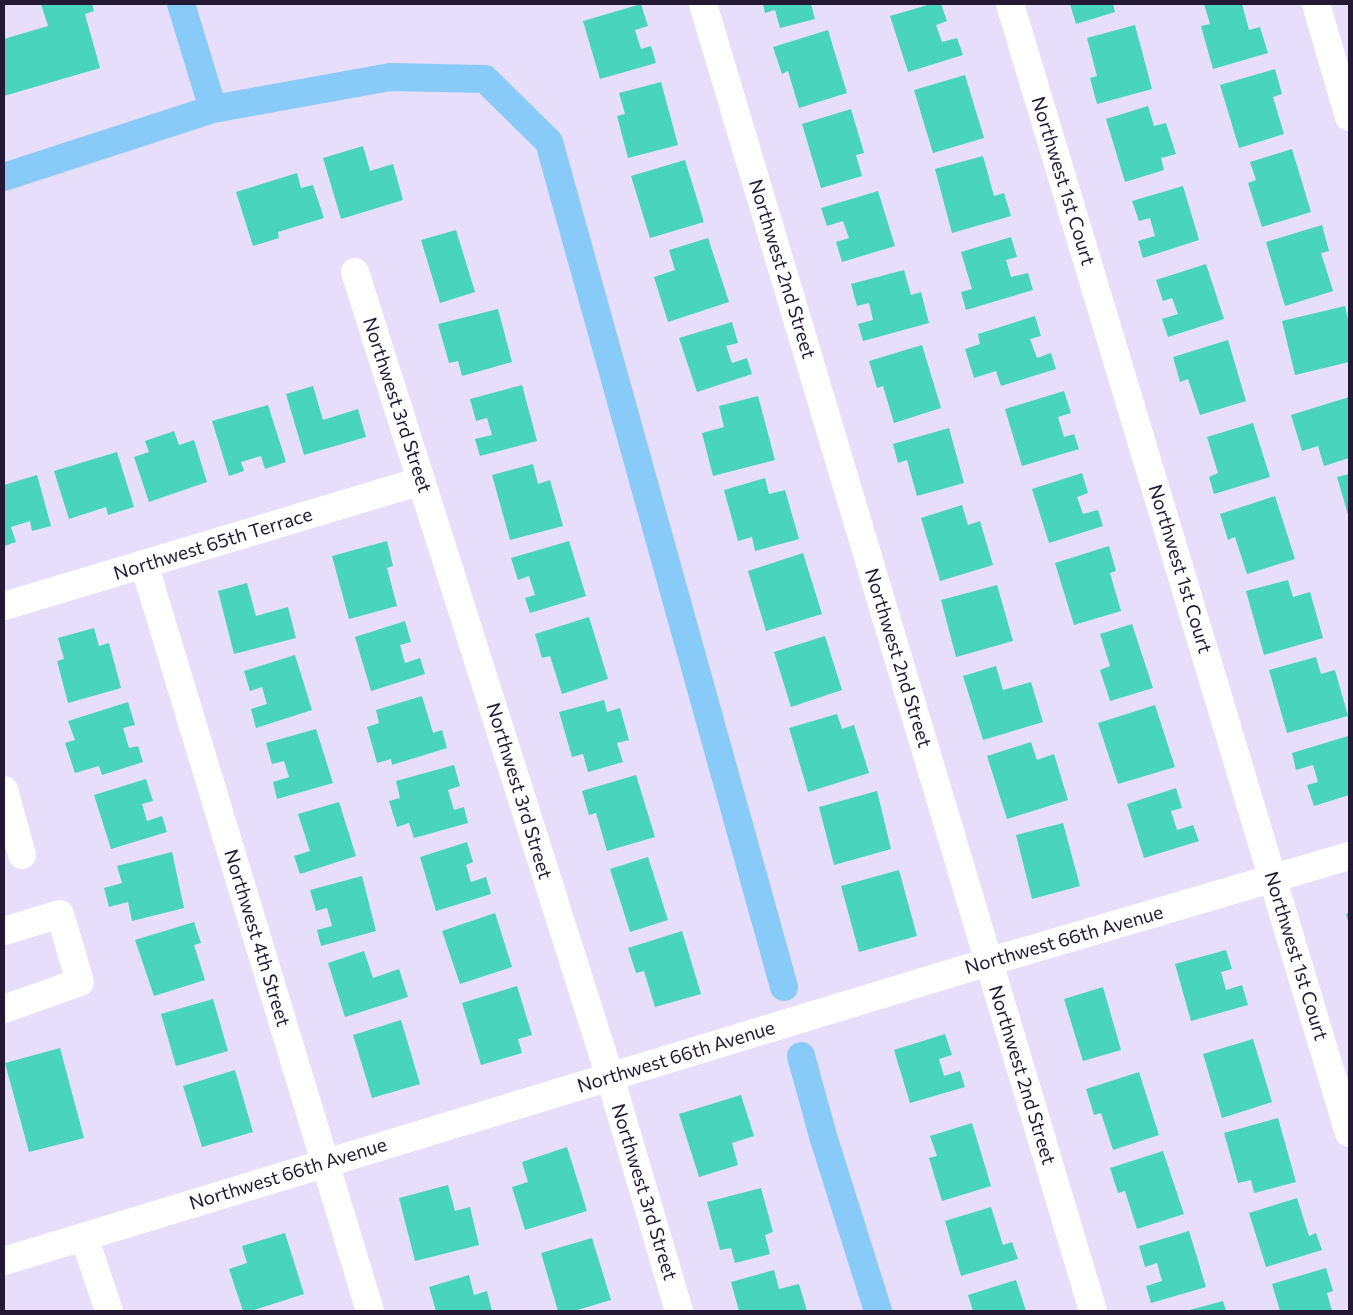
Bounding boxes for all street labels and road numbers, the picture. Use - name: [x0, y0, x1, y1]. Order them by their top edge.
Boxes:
- street label: Northwest 1st Court: [1026, 94, 1100, 268]
- street label: Northwest 2nd Street: [744, 177, 820, 361]
- street label: Northwest 3rd Street: [358, 314, 436, 496]
- street label: Northwest 1st Court: [1143, 482, 1217, 656]
- street label: Northwest 65th Terrace: [111, 503, 315, 585]
- street label: Northwest 2nd Street: [860, 566, 936, 750]
- street label: Northwest 3rd Street: [481, 700, 557, 882]
- street label: Northwest 4th Street: [219, 847, 295, 1029]
- street label: Northwest 1st Court: [1259, 869, 1333, 1043]
- street label: Northwest 66th Avenue: [962, 901, 1166, 979]
- street label: Northwest 2nd Street: [984, 983, 1060, 1167]
- street label: Northwest 66th Avenue: [574, 1016, 778, 1098]
- street label: Northwest 3rd Street: [606, 1101, 682, 1283]
- street label: Northwest 66th Avenue: [186, 1133, 390, 1215]

